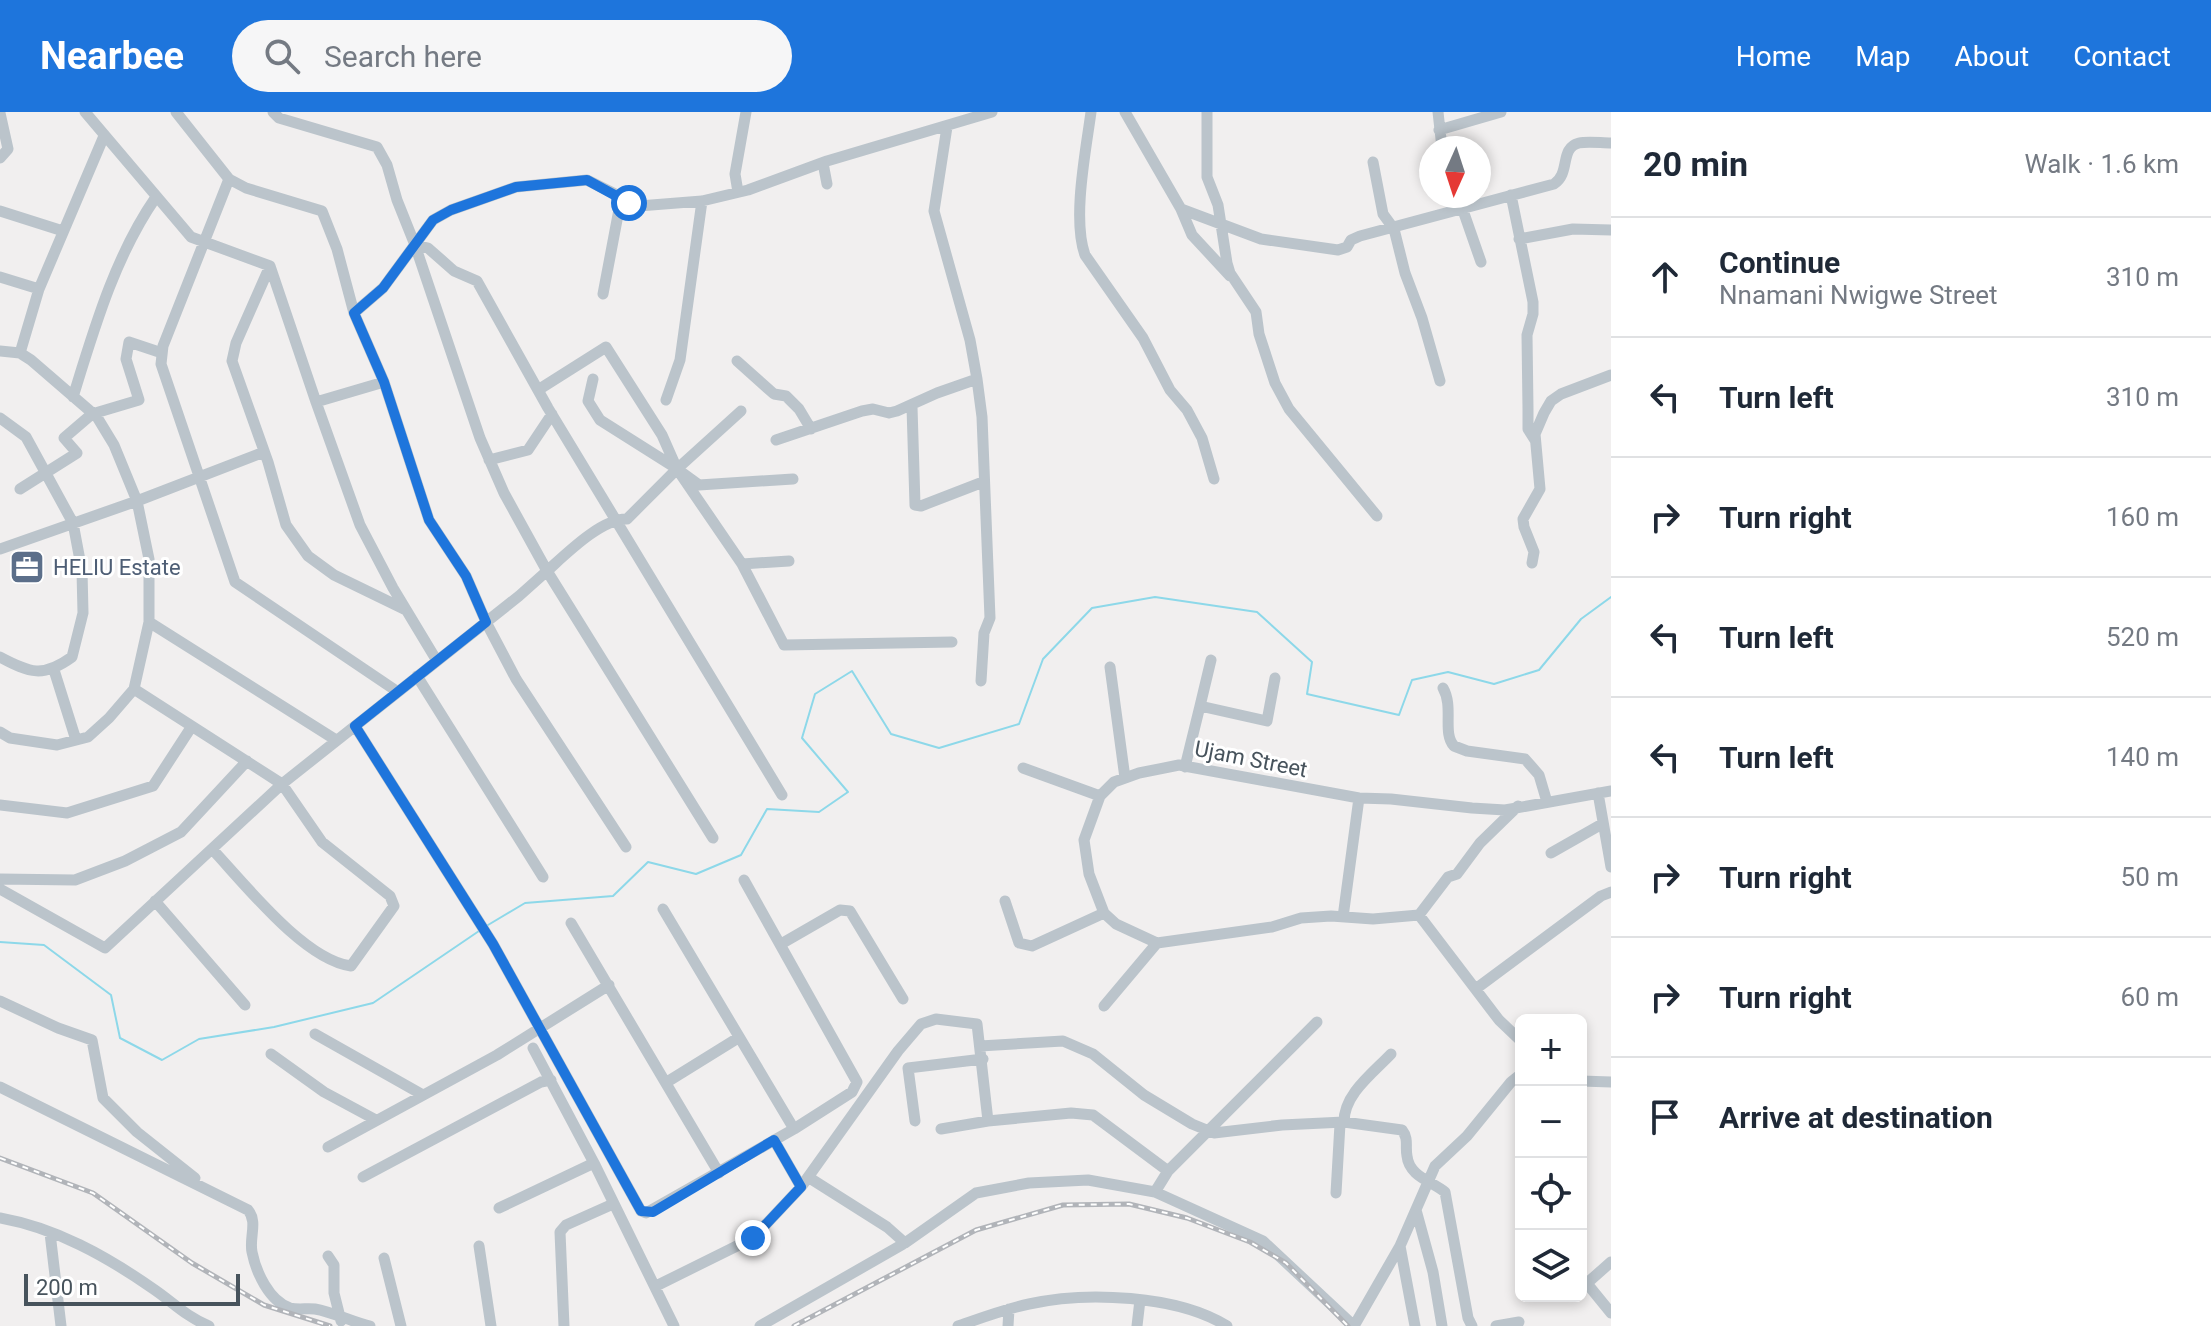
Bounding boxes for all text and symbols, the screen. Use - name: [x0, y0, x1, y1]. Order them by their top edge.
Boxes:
- search box: [232, 20, 792, 92]
- text: Nearbee: [40, 34, 184, 78]
- icon: search: [260, 34, 304, 78]
- text: Search here: [324, 39, 482, 74]
- text: Home: [1736, 40, 1811, 73]
- text: Map: [1855, 40, 1911, 73]
- text: About: [1955, 40, 2029, 73]
- text: Contact: [2073, 40, 2171, 73]
- north arrow: [1419, 136, 1491, 208]
- text: 20 min: [1643, 144, 1748, 184]
- text: Walk · 1.6 km: [2025, 149, 2179, 179]
- route start: [611, 185, 647, 221]
- text: Continue: [1719, 245, 1840, 280]
- icon: ahead: [1643, 255, 1687, 299]
- text: 310 m: [2106, 262, 2179, 292]
- text: Nnamani Nwigwe Street: [1719, 280, 1998, 310]
- icon: left: [1643, 375, 1687, 419]
- text: Turn left: [1719, 380, 1834, 415]
- text: 310 m: [2106, 382, 2179, 412]
- icon: right: [1643, 495, 1687, 539]
- text: Turn right: [1719, 500, 1852, 535]
- text: 160 m: [2106, 502, 2179, 532]
- office icon: HELIU Estate: [8, 548, 46, 586]
- place label: HELIU Estate: [53, 555, 181, 580]
- icon: left: [1643, 615, 1687, 659]
- text: Turn left: [1719, 620, 1834, 655]
- text: 520 m: [2106, 622, 2179, 652]
- icon: left: [1643, 735, 1687, 779]
- street label: Ujam Street: [1193, 736, 1309, 782]
- text: Turn left: [1719, 740, 1834, 775]
- text: 140 m: [2106, 742, 2179, 772]
- icon: right: [1643, 855, 1687, 899]
- text: Turn right: [1719, 860, 1852, 895]
- text: 50 m: [2121, 862, 2179, 892]
- icon: right: [1643, 975, 1687, 1019]
- text: Turn right: [1719, 980, 1852, 1015]
- text: 60 m: [2121, 982, 2179, 1012]
- map controls: [1515, 1014, 1587, 1302]
- button: +: [1515, 1014, 1587, 1086]
- button: −: [1515, 1086, 1587, 1158]
- icon: arrive: [1643, 1095, 1687, 1139]
- text: Arrive at destination: [1719, 1100, 1993, 1135]
- button: locate: [1515, 1158, 1587, 1230]
- route end: [735, 1220, 771, 1256]
- button: layers: [1515, 1230, 1587, 1302]
- scale bar: [24, 1270, 240, 1306]
- text: 200 m: [36, 1275, 98, 1300]

